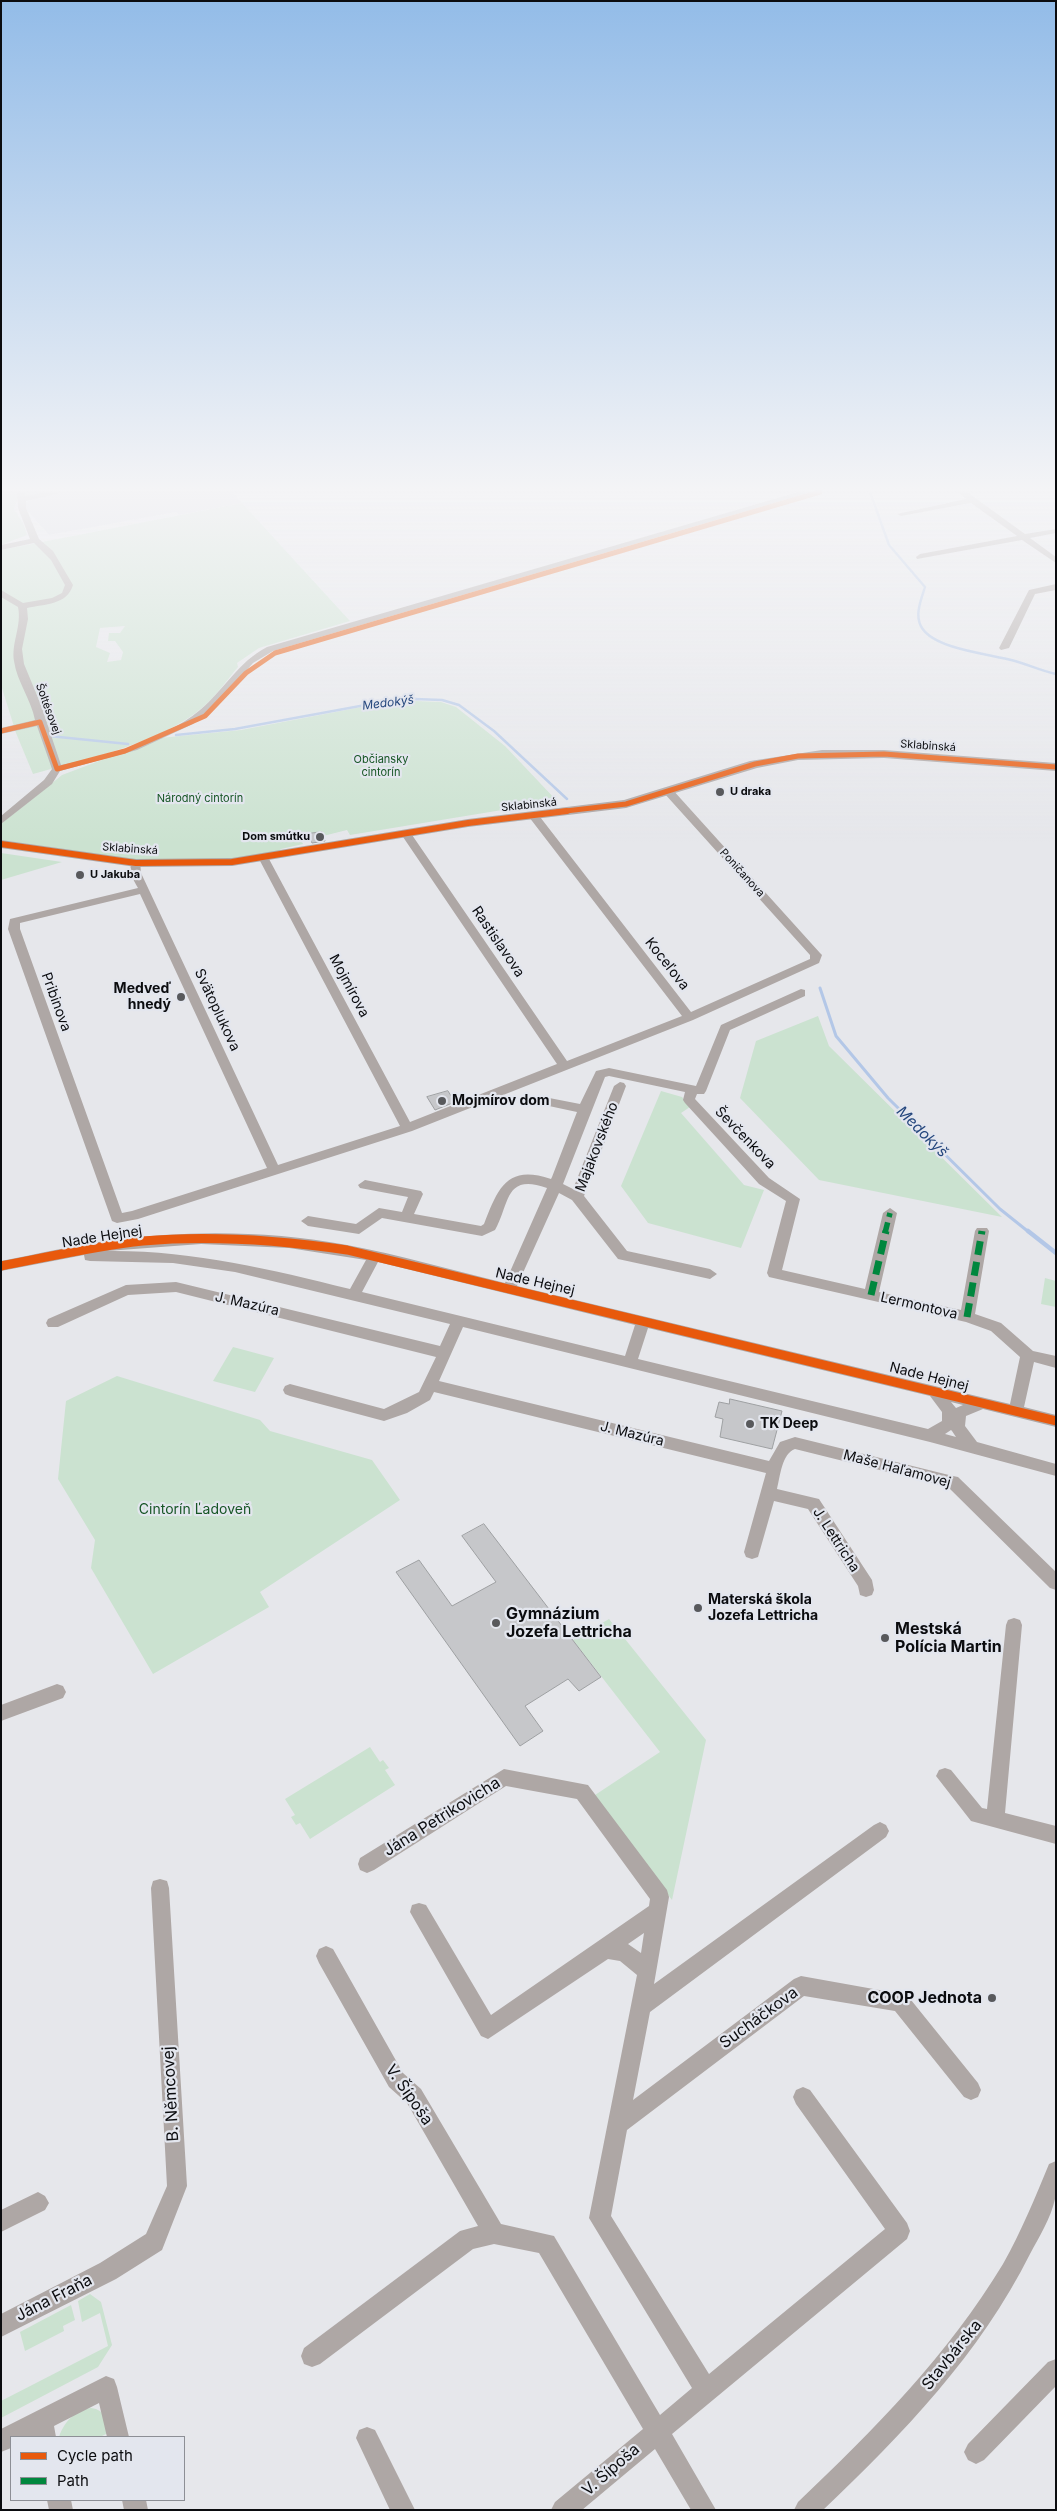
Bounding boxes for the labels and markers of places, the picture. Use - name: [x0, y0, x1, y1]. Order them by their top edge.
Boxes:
- place label: U draka: [730, 785, 771, 799]
- marker: U draka: [714, 786, 726, 798]
- place label: Dom smútku: [242, 830, 310, 844]
- marker: Dom smútku: [314, 831, 326, 843]
- place label: U Jakuba: [90, 868, 140, 882]
- marker: U Jakuba: [74, 869, 86, 881]
- place label: Medveď hnedý: [114, 981, 171, 1014]
- marker: Medveď hnedý: [175, 991, 187, 1003]
- place label: Mojmírov dom: [452, 1093, 550, 1109]
- marker: Mojmírov dom: [436, 1095, 448, 1107]
- place label: TK Deep: [760, 1416, 818, 1432]
- marker: TK Deep: [744, 1418, 756, 1430]
- place label: Materská škola Jozefa Lettricha: [708, 1592, 818, 1624]
- marker: Materská škola Jozefa Lettricha: [692, 1602, 704, 1614]
- place label: Gymnázium Jozefa Lettricha: [506, 1604, 632, 1642]
- marker: Gymnázium Jozefa Lettricha: [490, 1617, 502, 1629]
- place label: Mestská Polícia Martin: [895, 1619, 1002, 1657]
- marker: Mestská Polícia Martin: [879, 1632, 891, 1644]
- place label: COOP Jednota: [867, 1988, 982, 2008]
- marker: COOP Jednota: [986, 1992, 998, 2004]

